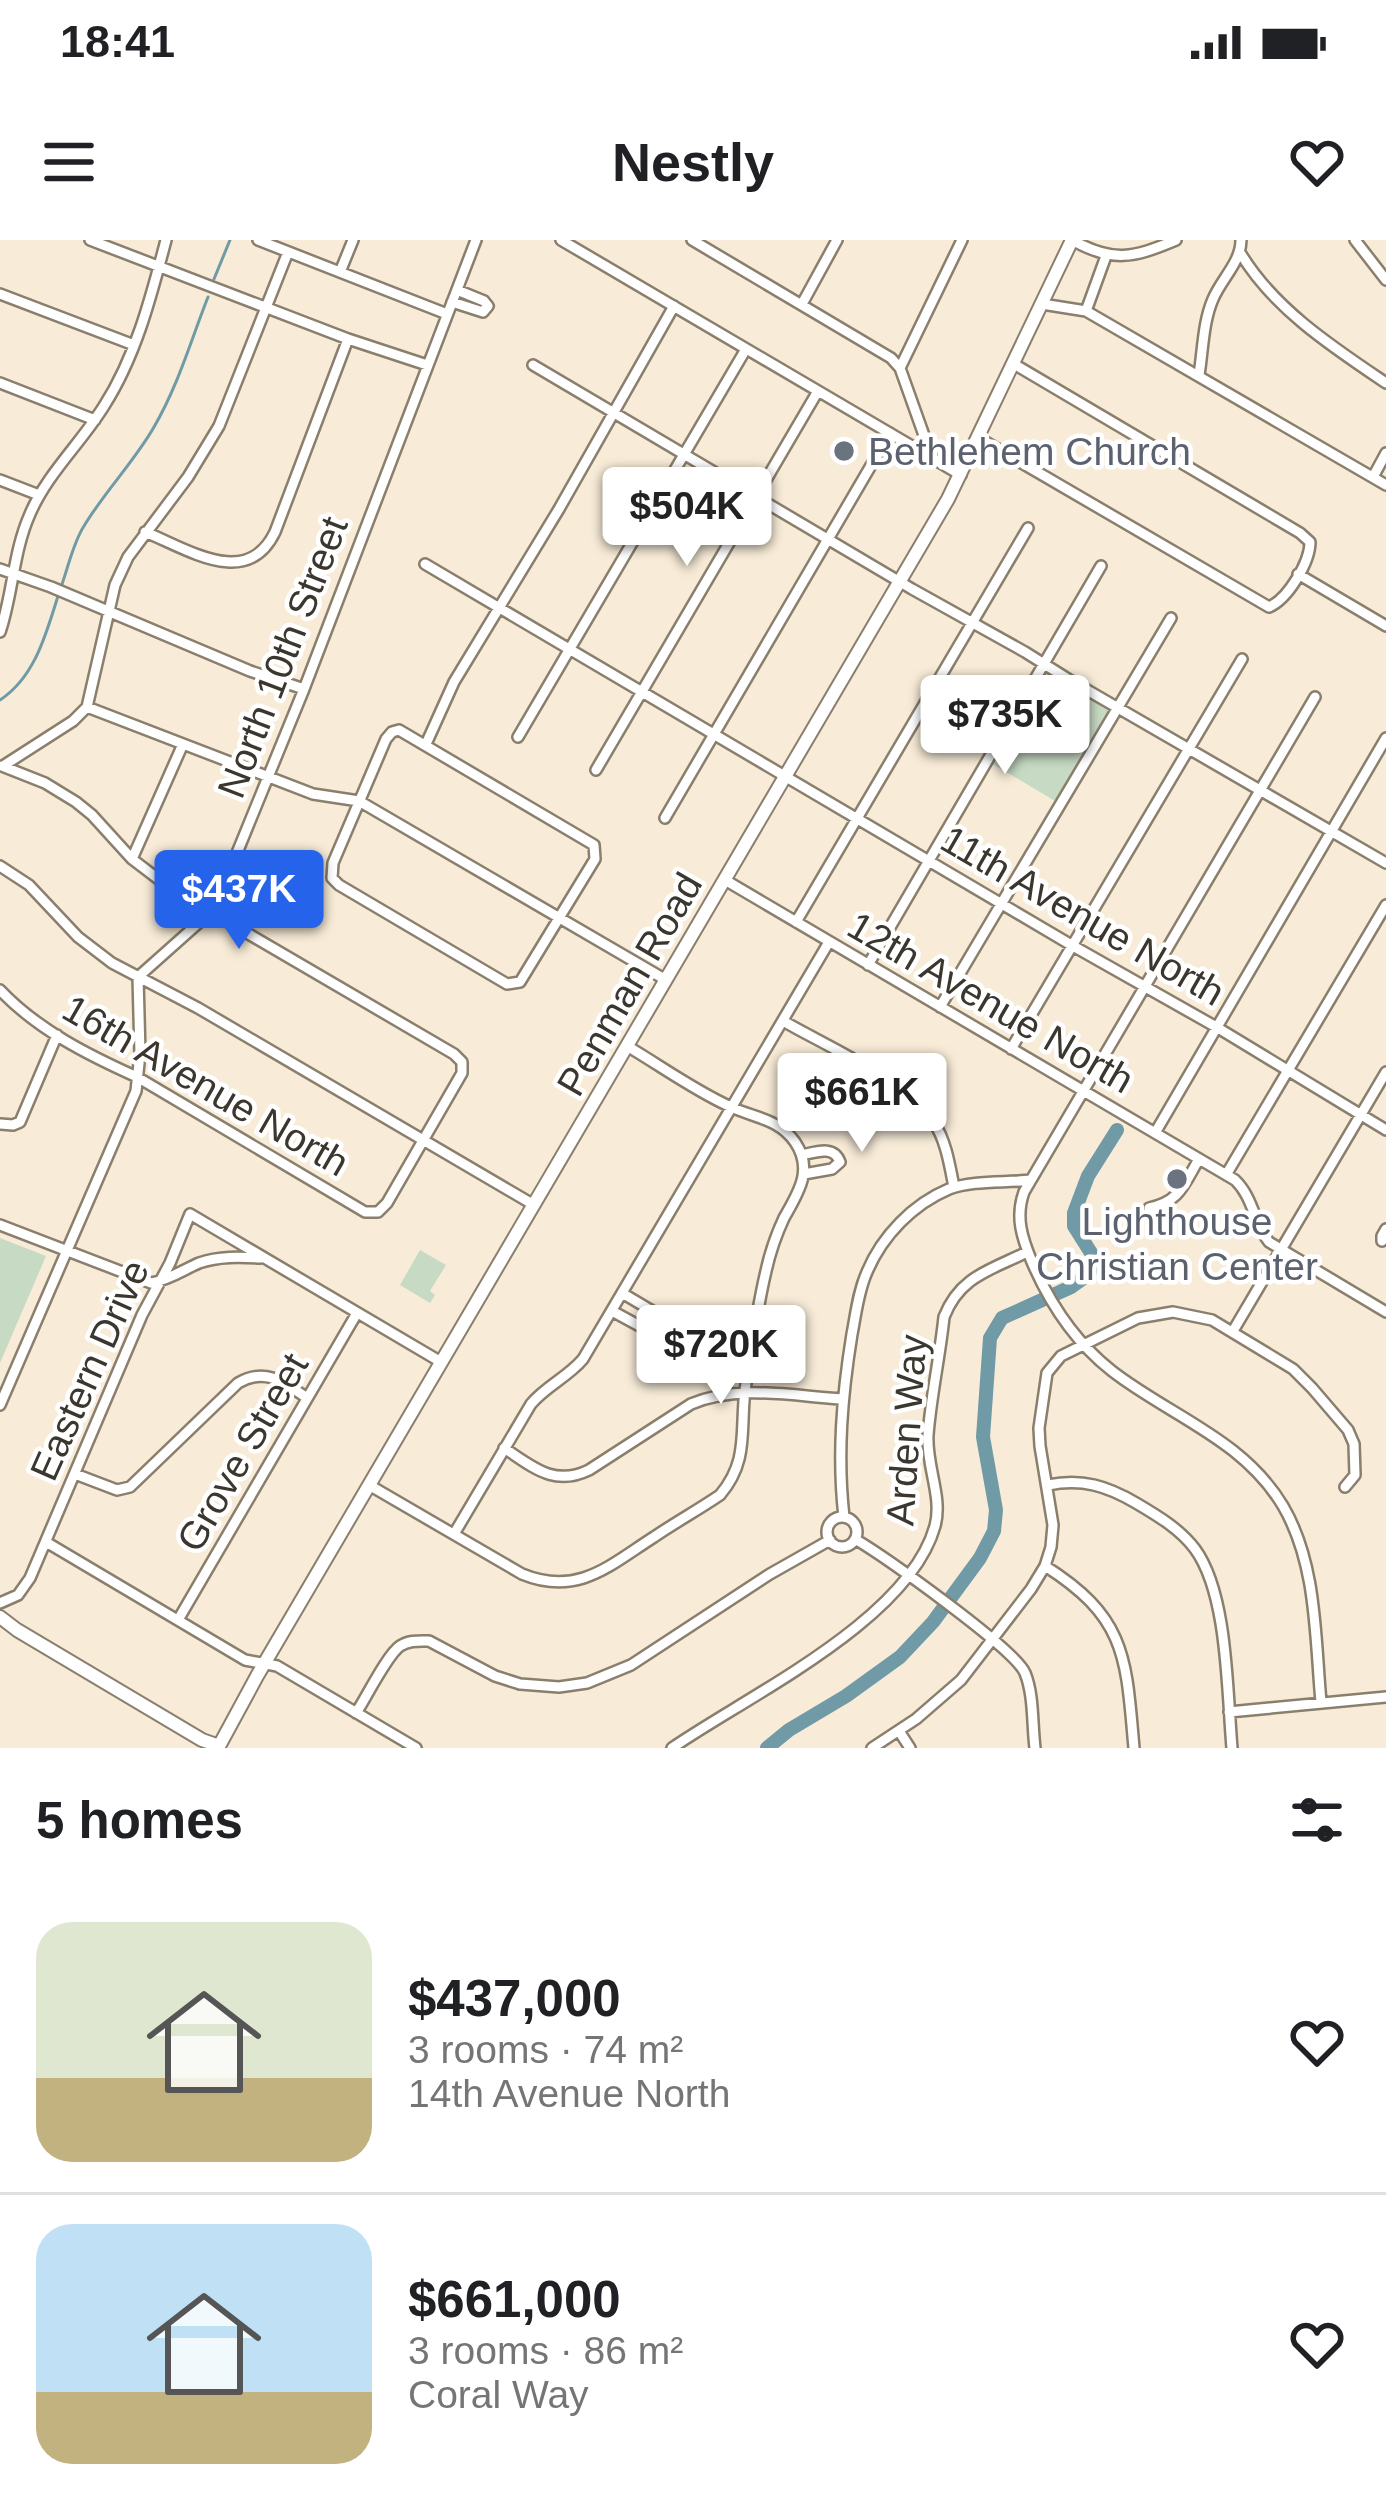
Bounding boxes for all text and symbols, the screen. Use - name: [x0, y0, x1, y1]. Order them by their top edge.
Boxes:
- text: 18:41: [60, 16, 175, 67]
- icon: menu: [36, 129, 102, 195]
- icon: heart: [1284, 129, 1350, 195]
- text: Nestly: [612, 132, 774, 192]
- place label: Bethlehem Church: [868, 430, 1191, 473]
- marker: Bethlehem Church: [831, 438, 857, 464]
- pin: $504K: [603, 467, 771, 569]
- text: $504K: [630, 484, 744, 527]
- street label: North 10th Street: [209, 511, 356, 804]
- pin: $735K: [921, 675, 1089, 777]
- text: $735K: [948, 692, 1062, 735]
- street label: 11th Avenue North: [934, 817, 1232, 1014]
- pin: $437K: [155, 850, 323, 952]
- street label: Penman Road: [548, 866, 710, 1103]
- text: $437K: [182, 867, 296, 910]
- street label: 12th Avenue North: [840, 903, 1141, 1102]
- street label: 16th Avenue North: [55, 986, 356, 1185]
- pin: $661K: [778, 1053, 946, 1155]
- text: $661K: [805, 1070, 919, 1113]
- marker: Lighthouse Christian Center: [1164, 1166, 1190, 1192]
- place label: Lighthouse Christian Center: [1036, 1200, 1318, 1288]
- street label: Eastern Drive: [22, 1254, 157, 1487]
- pin: $720K: [637, 1305, 805, 1407]
- text: $720K: [664, 1322, 778, 1365]
- street label: Arden Way: [878, 1333, 935, 1527]
- street label: Grove Street: [169, 1346, 316, 1559]
- icon: filters: [1284, 1787, 1350, 1853]
- text: 5 homes: [36, 1792, 243, 1849]
- icon: home: [132, 1970, 276, 2114]
- text: $437,000: [408, 1970, 621, 2027]
- icon: heart: [1284, 2009, 1350, 2075]
- text: 3 rooms · 74 m²: [408, 2028, 683, 2071]
- text: 14th Avenue North: [408, 2072, 730, 2115]
- text: $661,000: [408, 2271, 621, 2328]
- icon: home: [132, 2272, 276, 2416]
- icon: heart: [1284, 2311, 1350, 2377]
- text: 3 rooms · 86 m²: [408, 2329, 683, 2372]
- text: Coral Way: [408, 2373, 589, 2416]

